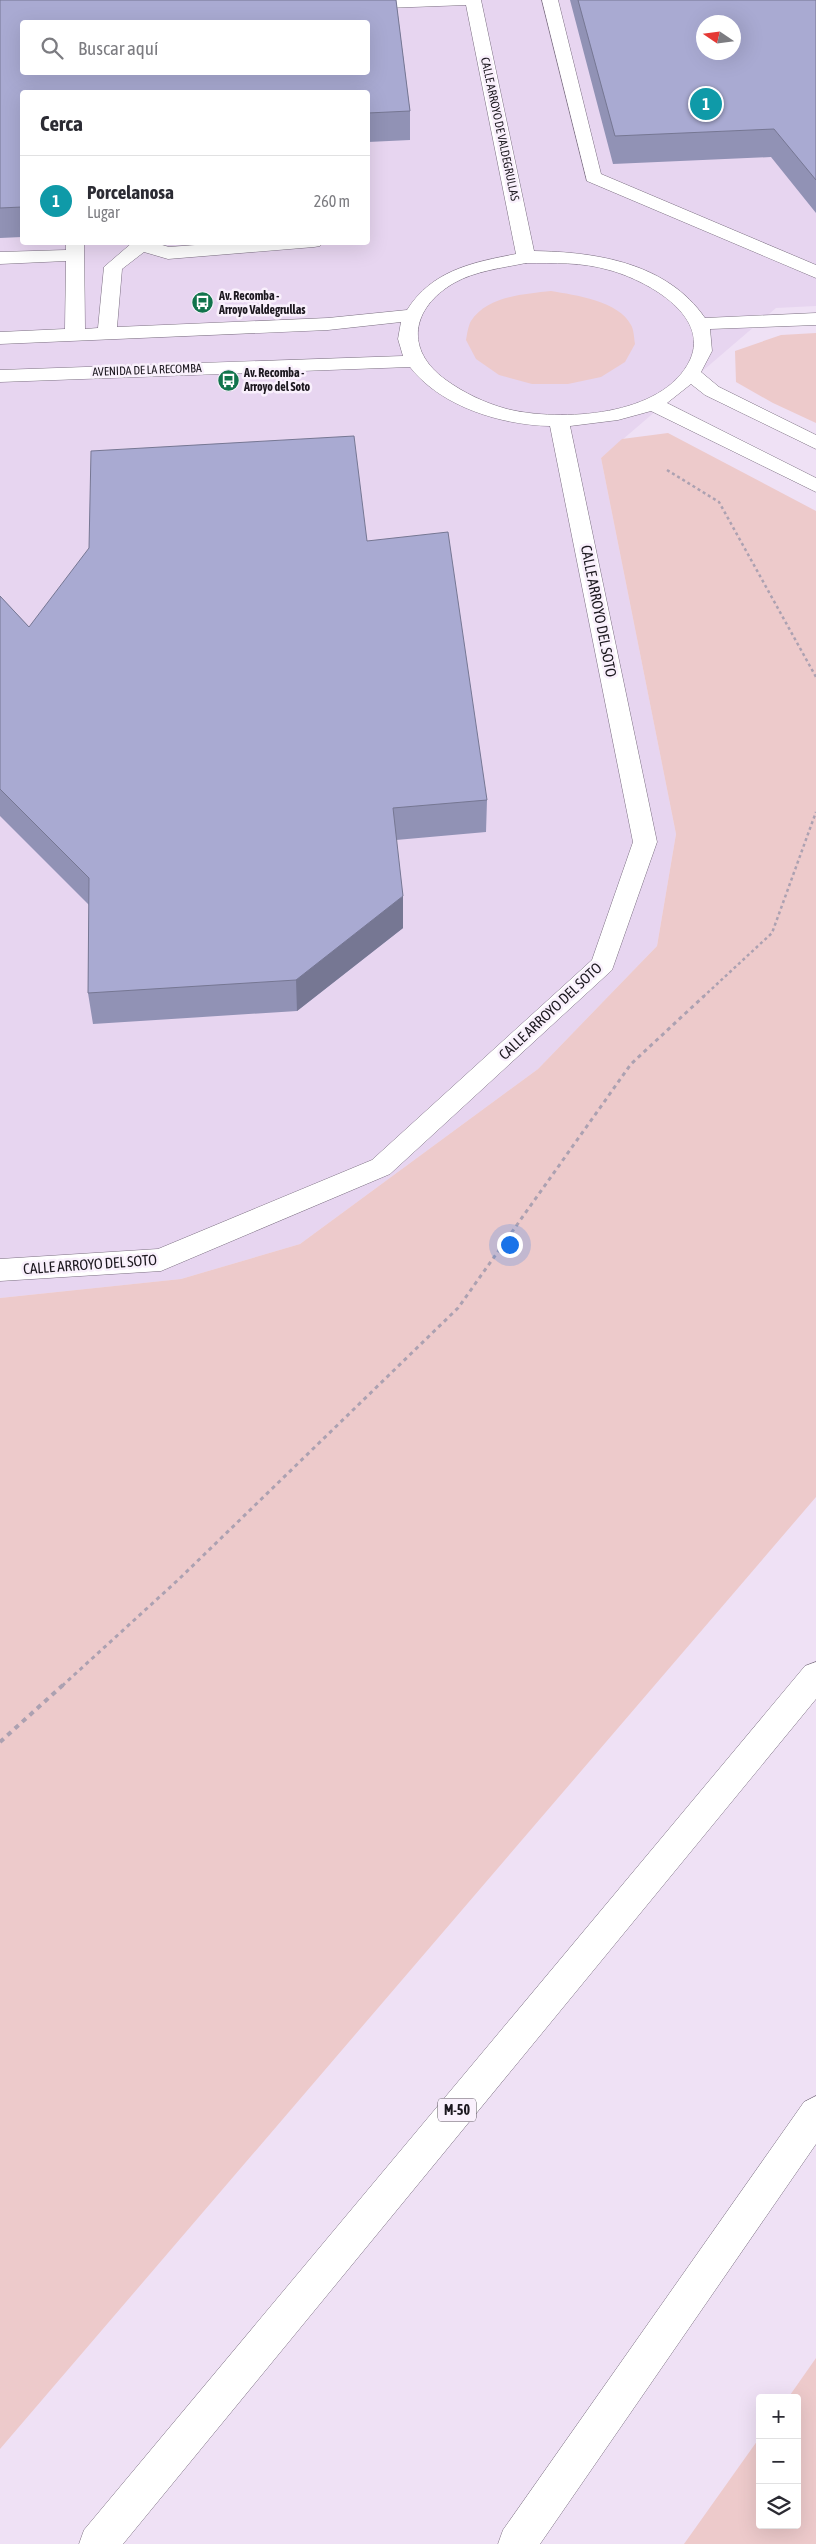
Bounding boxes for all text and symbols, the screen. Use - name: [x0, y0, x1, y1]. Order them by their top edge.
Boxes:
- north arrow: [696, 15, 741, 60]
- search box: [20, 20, 370, 75]
- icon: search: [38, 34, 66, 62]
- text: Buscar aquí: [78, 37, 158, 59]
- street label: CALLE ARROYO DE VALDEGRULLAS: [478, 56, 522, 202]
- pin: 1: [690, 85, 722, 123]
- text: Cerca: [40, 111, 83, 135]
- text: Porcelanosa: [87, 181, 174, 203]
- text: 1: [52, 192, 60, 210]
- text: 260 m: [314, 192, 350, 210]
- text: Lugar: [87, 203, 120, 221]
- place label: Av. Recomba - Arroyo Valdegrullas: [218, 289, 306, 317]
- bus stop icon: Av. Recomba - Arroyo Valdegrullas: [191, 291, 215, 315]
- street label: AVENIDA DE LA RECOMBA: [92, 361, 202, 379]
- place label: Av. Recomba - Arroyo del Soto: [243, 366, 311, 394]
- bus stop icon: Av. Recomba - Arroyo del Soto: [216, 368, 240, 392]
- street label: CALLE ARROYO DEL SOTO: [578, 544, 620, 679]
- street label: CALLE ARROYO DEL SOTO: [495, 959, 605, 1063]
- your location: [497, 1232, 523, 1258]
- street label: CALLE ARROYO DEL SOTO: [22, 1251, 158, 1277]
- road number: M-50: [438, 2098, 476, 2122]
- map controls: [756, 2394, 801, 2529]
- button: +: [756, 2394, 801, 2439]
- button: −: [756, 2439, 801, 2484]
- button: layers: [756, 2484, 801, 2529]

